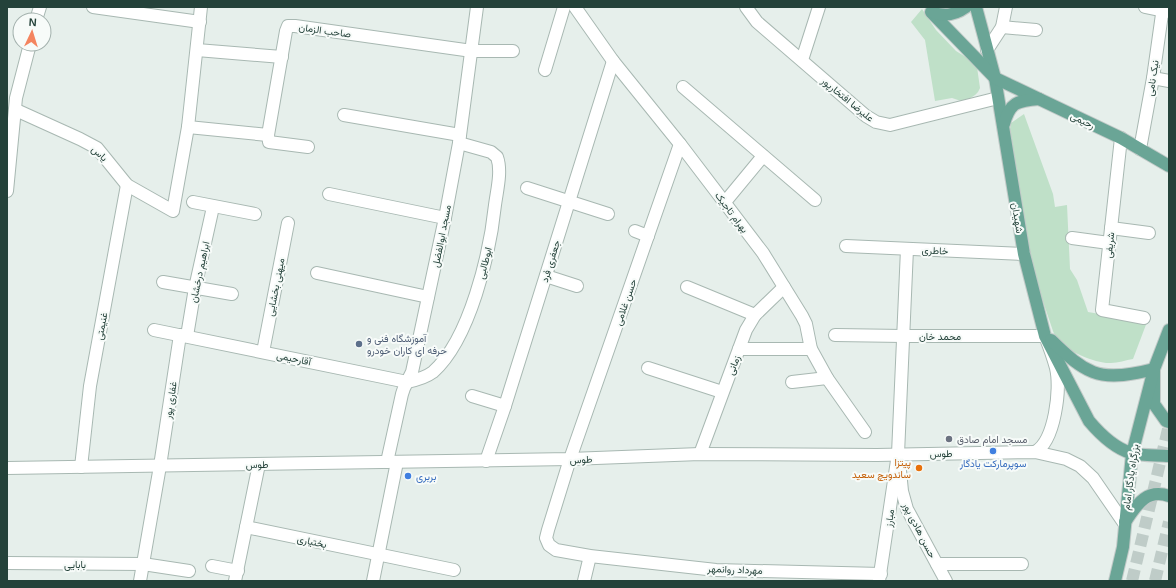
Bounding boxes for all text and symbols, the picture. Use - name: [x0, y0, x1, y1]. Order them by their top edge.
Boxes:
- north arrow: [12, 12, 52, 52]
- text: N: [28, 16, 37, 28]
- street label: صاحب الزمان: [298, 21, 352, 41]
- street label: نیک نامی: [1144, 59, 1162, 97]
- street label: علیرضا افتخارپور: [817, 74, 876, 125]
- street label: رحیمی: [1069, 110, 1097, 132]
- street label: یاس: [89, 143, 110, 164]
- street label: بهرام تاجیک: [712, 190, 750, 235]
- street label: شهیدان: [1009, 202, 1025, 234]
- street label: مسجد ابوالفضل: [430, 204, 454, 269]
- street label: شریفی: [1103, 231, 1117, 259]
- street label: جعفری فرد: [539, 238, 563, 284]
- street label: ابراهیم درخشان: [188, 240, 212, 304]
- street label: خاطری: [921, 245, 949, 257]
- street label: ابوطالبی: [475, 246, 495, 281]
- street label: میهنی بخشایی: [264, 257, 287, 317]
- street label: حسن غلامی: [612, 277, 640, 327]
- street label: غنیمتی: [93, 311, 111, 341]
- street label: محمد خان: [919, 331, 961, 342]
- place label: آموزشگاه فنی و حرفه ای کاران خودرو: [367, 333, 447, 357]
- marker: آموزشگاه فنی و حرفه ای کاران خودرو: [354, 339, 364, 349]
- street label: آقارحیمی: [275, 349, 313, 369]
- street label: زمانی: [725, 354, 743, 377]
- street label: غفاری پور: [162, 381, 181, 421]
- marker: مسجد امام صادق: [944, 434, 954, 444]
- place label: مسجد امام صادق: [957, 434, 1027, 446]
- street label: بزرگراه یادگار امام: [1120, 443, 1142, 511]
- marker: سوپرمارکت یادگار: [988, 446, 998, 456]
- street label: طوس: [930, 448, 953, 460]
- street label: طوس: [569, 454, 593, 466]
- place label: پیتزا ساندویچ سعید: [852, 457, 911, 481]
- place label: سوپرمارکت یادگار: [959, 458, 1026, 471]
- street label: طوس: [246, 459, 269, 471]
- marker: پیتزا ساندویچ سعید: [914, 463, 924, 473]
- marker: بربری: [403, 471, 413, 481]
- place label: بربری: [416, 471, 436, 483]
- street label: حسن هادی پور: [899, 500, 938, 561]
- street label: مبارز: [883, 508, 897, 529]
- street label: بختیاری: [296, 533, 328, 551]
- street label: بابایی: [64, 559, 86, 571]
- street label: مهرداد روانمهر: [706, 563, 763, 577]

